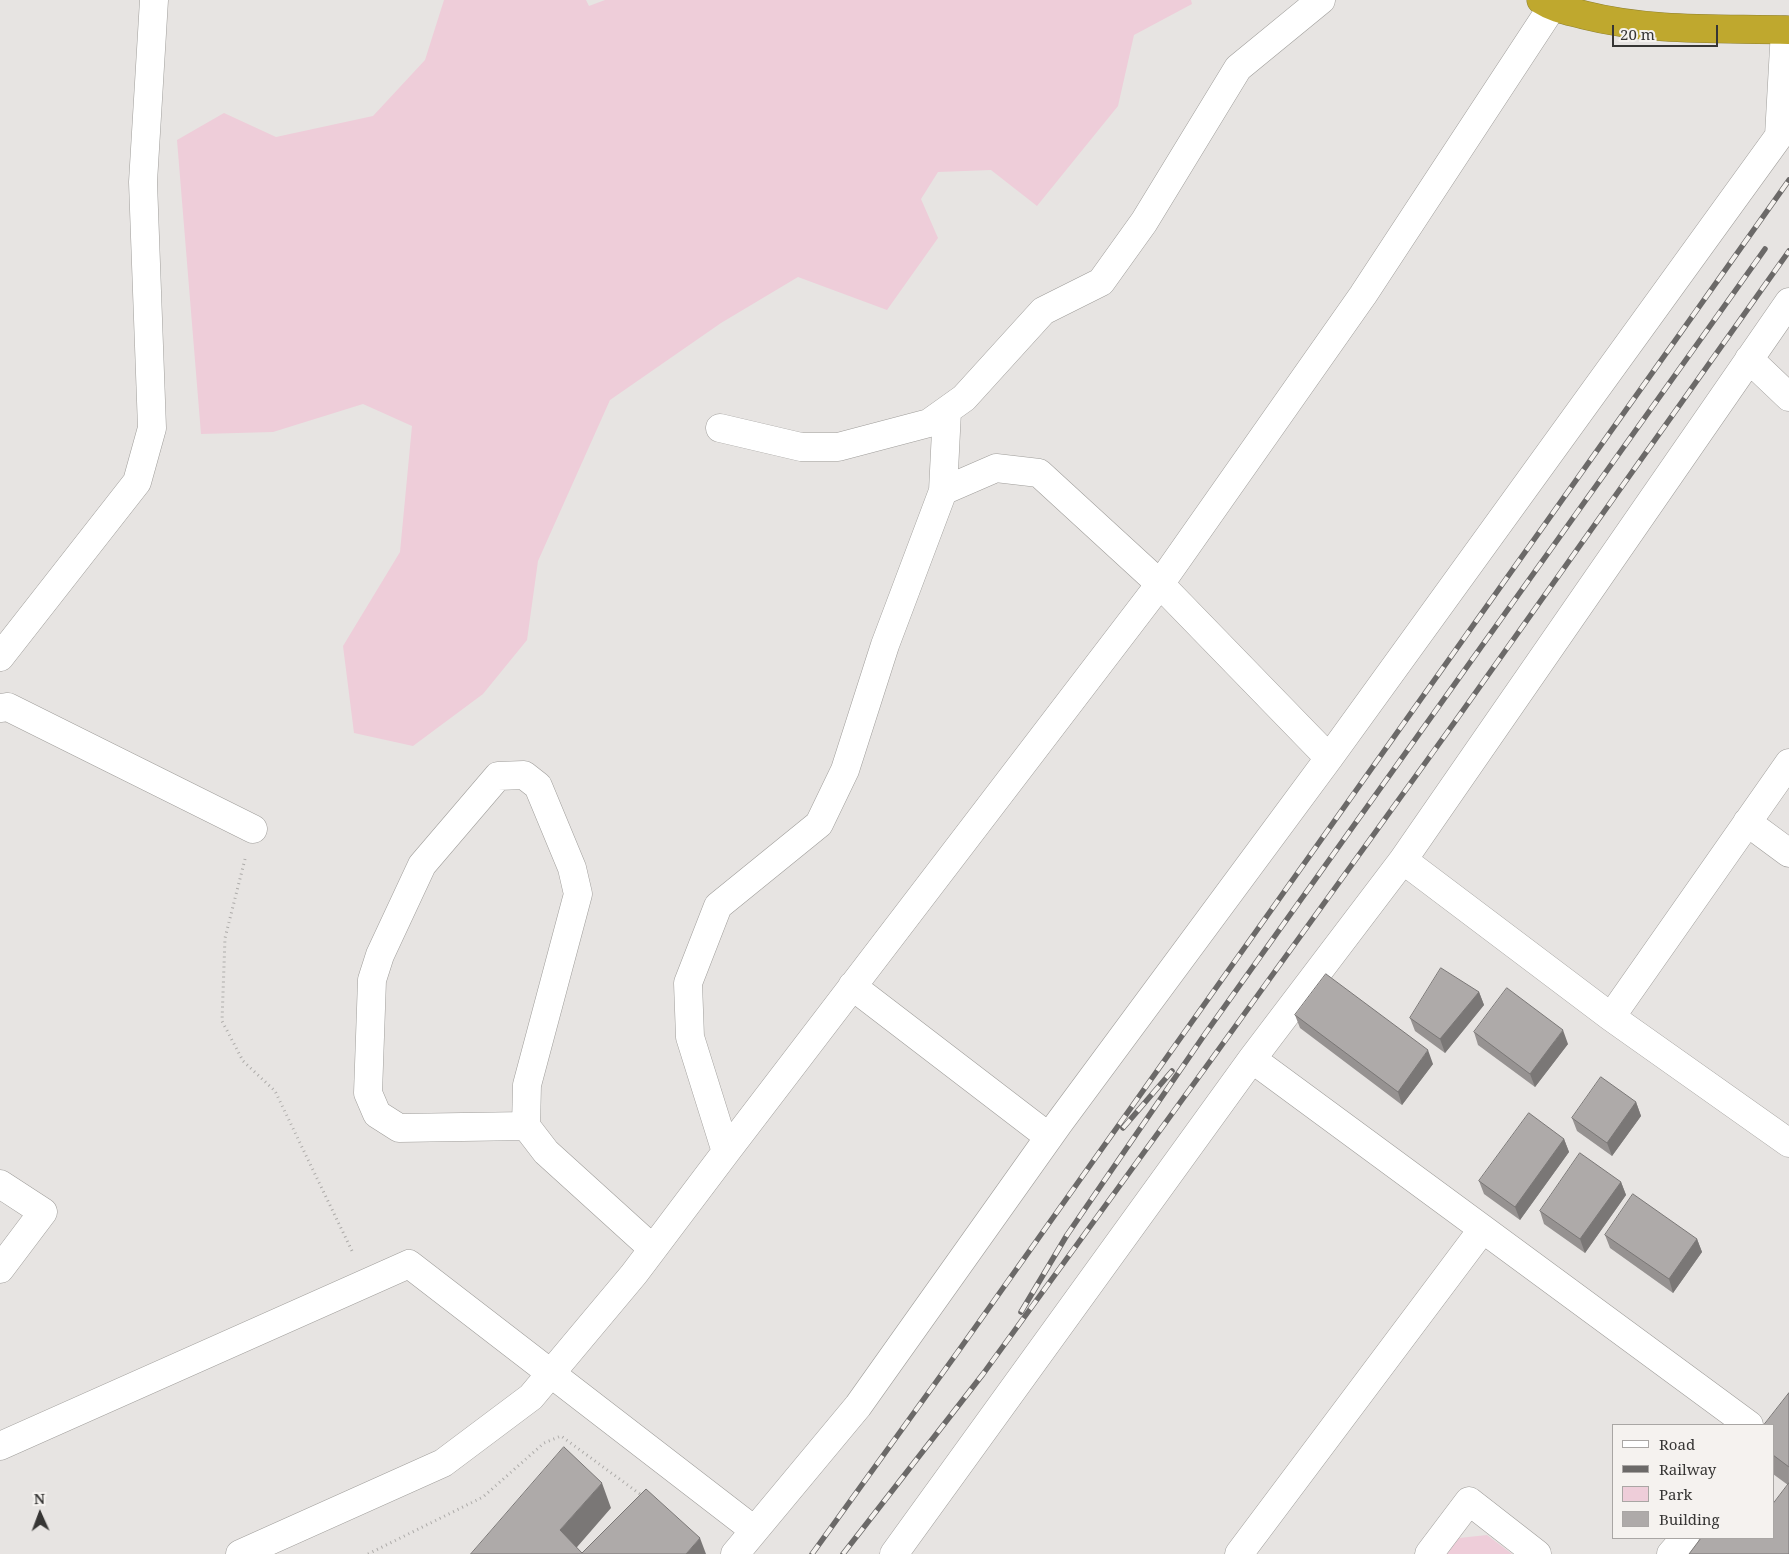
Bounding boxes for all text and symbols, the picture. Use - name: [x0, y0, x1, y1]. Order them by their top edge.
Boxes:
- scale bar: [1614, 15, 1720, 47]
- text: 20 m: [1620, 24, 1655, 44]
- legend: [1612, 1424, 1774, 1539]
- text: Road: [1659, 1434, 1695, 1454]
- text: Railway: [1659, 1459, 1716, 1479]
- text: Park: [1659, 1484, 1692, 1504]
- north arrow: [15, 1489, 65, 1539]
- text: N: [34, 1489, 45, 1508]
- text: Building: [1659, 1509, 1720, 1529]

